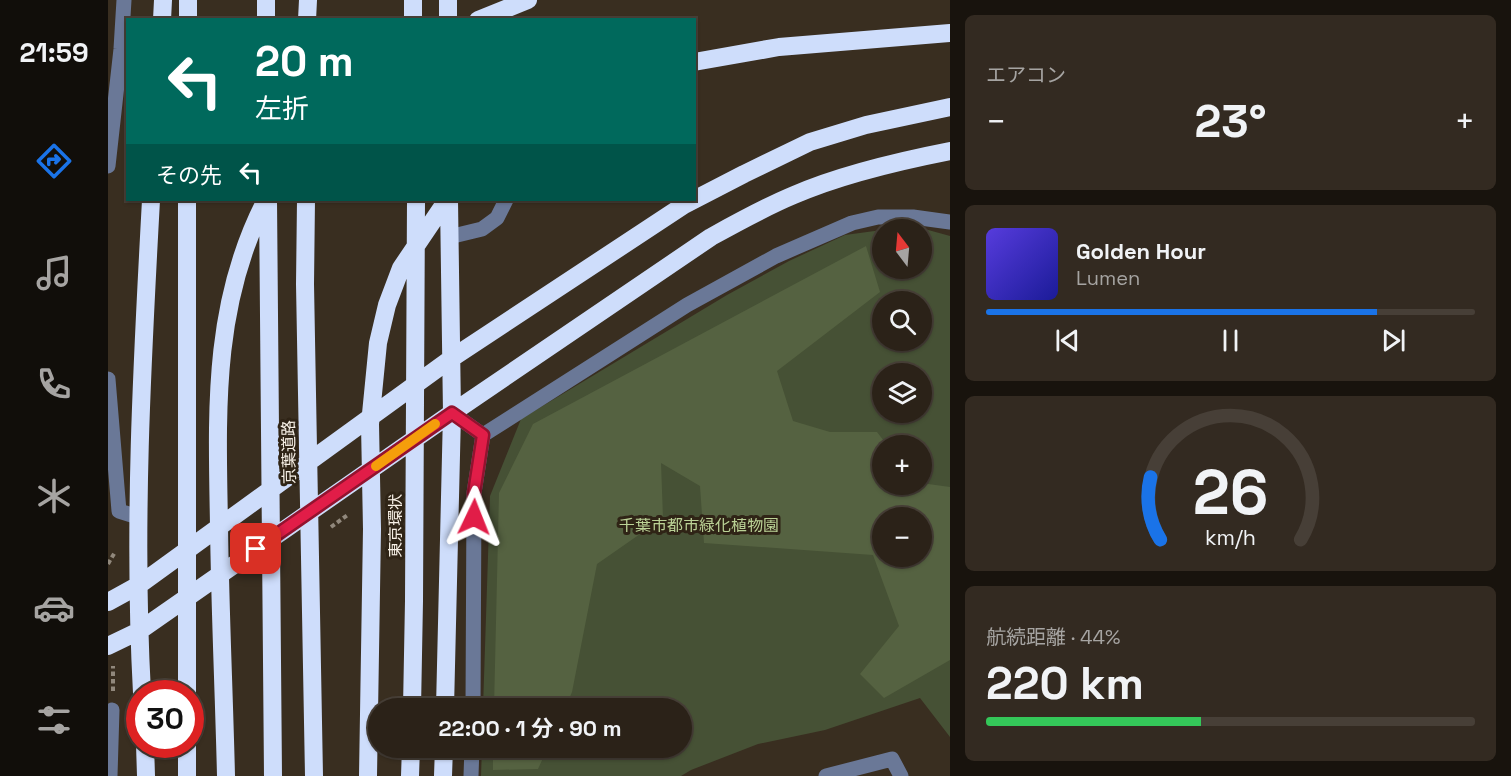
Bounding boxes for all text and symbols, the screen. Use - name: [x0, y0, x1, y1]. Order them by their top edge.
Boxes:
- text: 21:59: [19, 35, 89, 70]
- text: 20 m: [255, 35, 354, 88]
- icon: left: [156, 42, 234, 120]
- text: エアコン: [986, 62, 1066, 88]
- text: 左折: [255, 91, 309, 126]
- text: 23°: [1195, 93, 1266, 150]
- text: −: [986, 101, 1006, 143]
- text: +: [1455, 101, 1475, 143]
- icon: directions: [33, 140, 75, 182]
- icon: left: [234, 156, 267, 189]
- text: その先: [156, 161, 222, 189]
- north arrow: [872, 219, 932, 279]
- map controls: [872, 219, 932, 567]
- text: Golden Hour: [1076, 237, 1206, 265]
- icon: music: [33, 252, 75, 294]
- text: Lumen: [1076, 265, 1140, 291]
- button: search: [872, 291, 932, 351]
- icon: previous: [1051, 324, 1084, 357]
- icon: pause: [1214, 324, 1247, 357]
- icon: next: [1377, 324, 1410, 357]
- icon: phone: [33, 363, 75, 405]
- button: layers: [872, 363, 932, 423]
- street label: 京葉道路: [278, 420, 300, 484]
- button: +: [872, 435, 932, 495]
- text: 26: [1193, 453, 1268, 532]
- icon: climate: [33, 475, 75, 517]
- position arrow: [442, 485, 506, 549]
- street label: 東京環状: [385, 494, 406, 558]
- button: −: [872, 507, 932, 567]
- park label: 千葉市都市緑化植物園: [619, 515, 779, 536]
- pin: [230, 523, 281, 574]
- text: km/h: [1205, 525, 1256, 552]
- icon: arrive: [239, 532, 272, 565]
- icon: car: [33, 587, 75, 629]
- text: 航続距離 · 44%: [986, 624, 1120, 650]
- text: 220 km: [986, 655, 1144, 712]
- speed limit sign: 30: [126, 680, 204, 758]
- icon: filters: [33, 699, 75, 741]
- text: 22:00 · 1 分 · 90 m: [439, 714, 621, 742]

